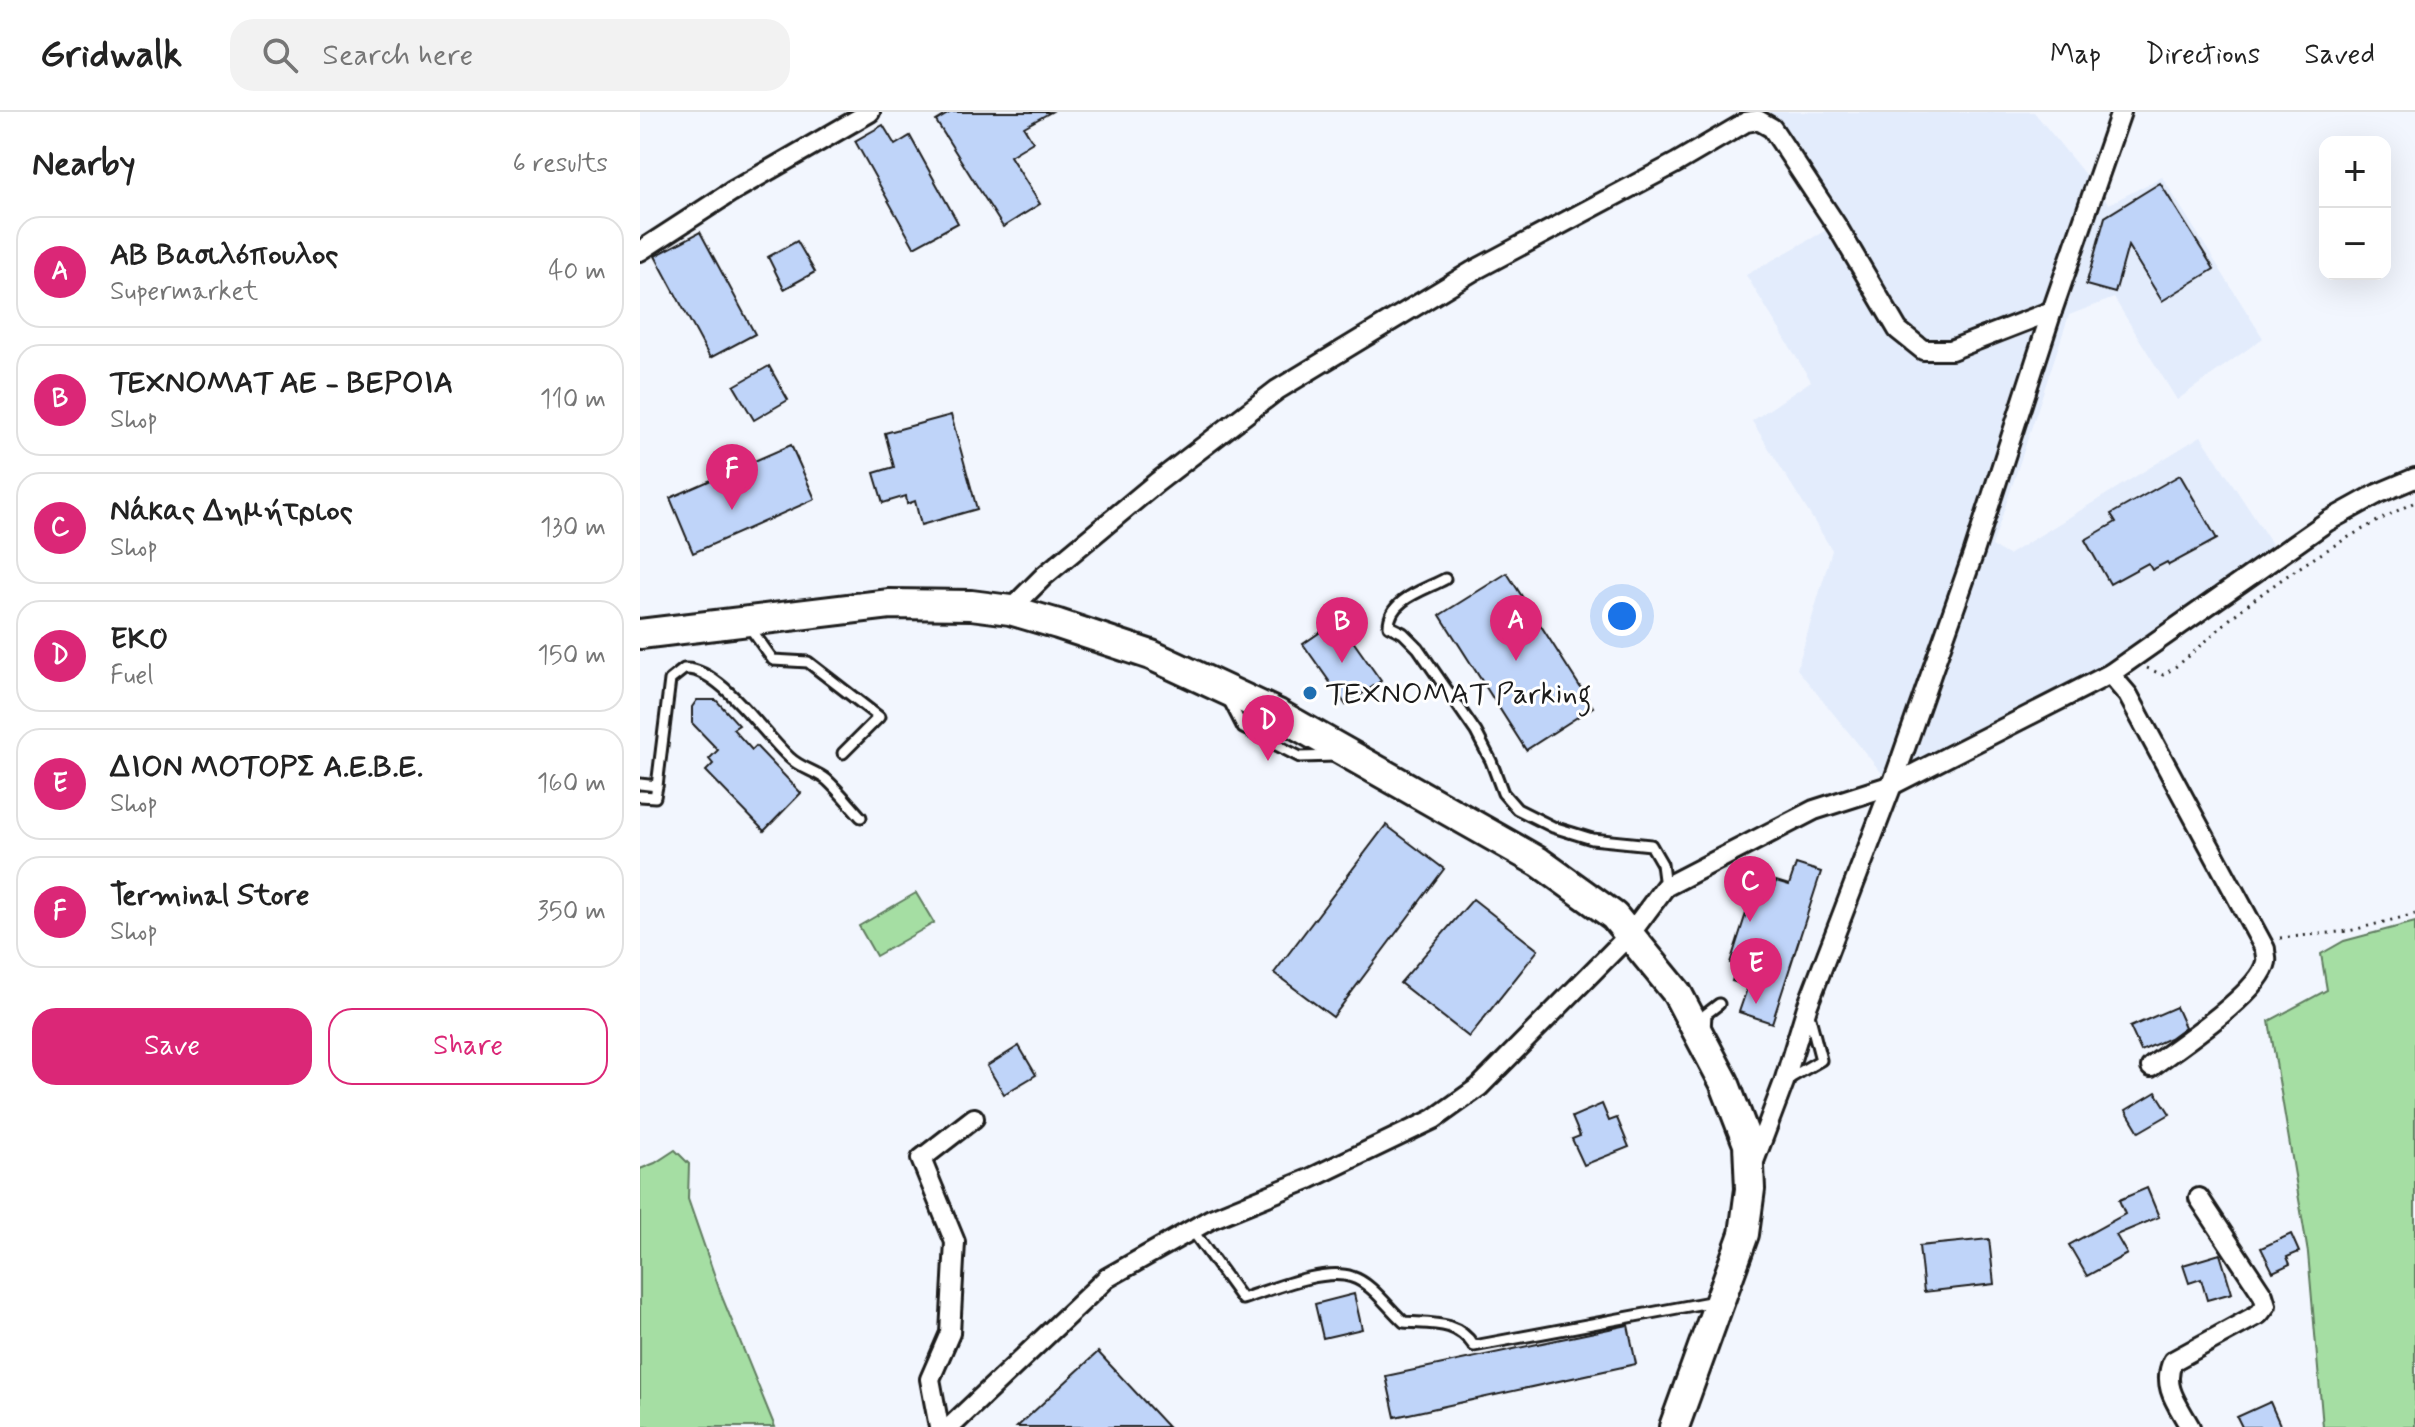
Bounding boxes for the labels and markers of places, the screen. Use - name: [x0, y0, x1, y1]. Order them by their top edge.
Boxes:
- pin: F: [706, 444, 758, 510]
- pin: A: [1490, 595, 1542, 661]
- pin: B: [1316, 597, 1368, 663]
- place label: ΤΕΧΝΟΜΑΤ Parking: [1326, 675, 1592, 717]
- marker: ΤΕΧΝΟΜΑΤ Parking: [1301, 684, 1319, 702]
- pin: D: [1242, 695, 1294, 761]
- pin: C: [1724, 856, 1776, 922]
- pin: E: [1730, 938, 1782, 1004]

